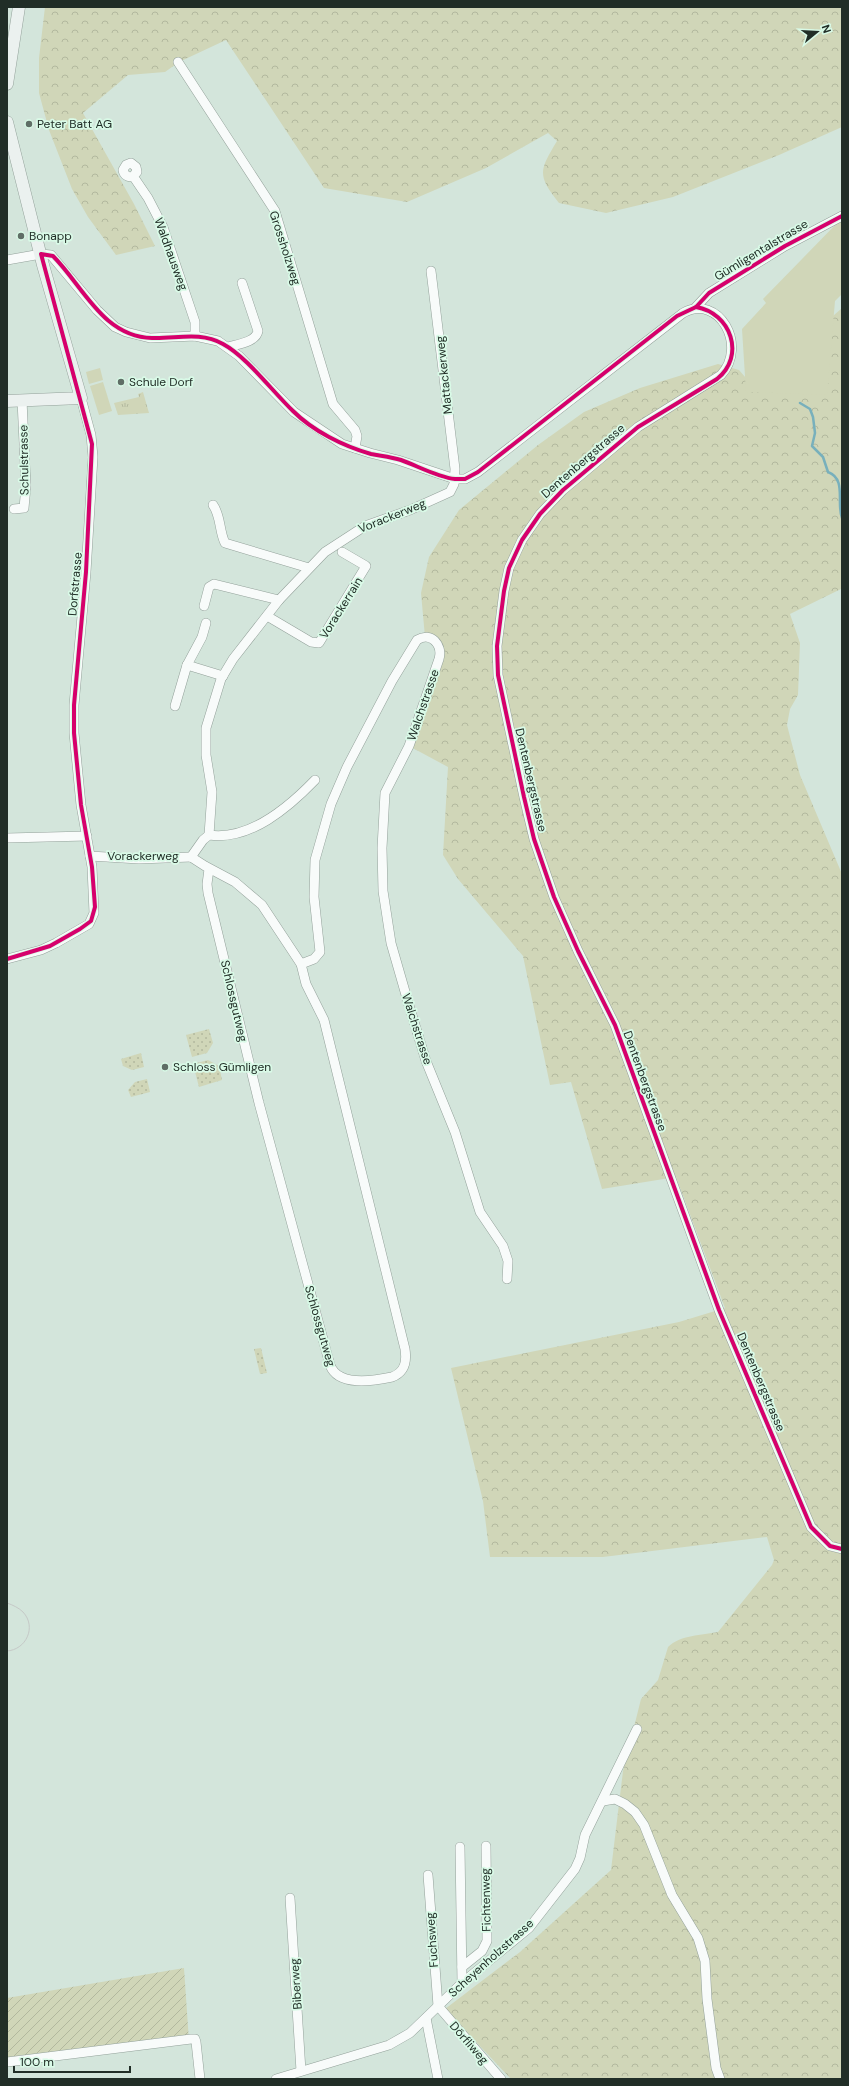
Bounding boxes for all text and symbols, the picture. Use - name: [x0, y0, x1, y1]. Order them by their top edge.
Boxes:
- north arrow: [797, 12, 837, 52]
- text: N: [819, 23, 834, 35]
- place label: Peter Batt AG: [37, 116, 112, 132]
- marker: Peter Batt AG: [24, 119, 34, 129]
- street label: Grossholzweg: [265, 209, 305, 287]
- street label: Waldhausweg: [150, 215, 192, 293]
- street label: Gümligentalstrasse: [711, 216, 811, 284]
- place label: Bonapp: [29, 228, 72, 244]
- marker: Bonapp: [16, 231, 26, 241]
- street label: Mattackerweg: [432, 335, 456, 415]
- place label: Schule Dorf: [129, 374, 193, 390]
- marker: Schule Dorf: [116, 377, 126, 387]
- street label: Dentenbergstrasse: [538, 420, 628, 502]
- street label: Schulstrasse: [15, 424, 33, 495]
- street label: Vorackerweg: [356, 495, 428, 537]
- street label: Dorfstrasse: [64, 551, 86, 617]
- street label: Vorackerrain: [316, 574, 366, 642]
- street label: Walchstrasse: [403, 667, 443, 743]
- street label: Dentenbergstrasse: [511, 727, 551, 834]
- street label: Vorackerweg: [107, 848, 179, 864]
- street label: Schlossgutweg: [217, 959, 251, 1044]
- street label: Walchstrasse: [398, 991, 436, 1067]
- street label: Dentenbergstrasse: [619, 1029, 671, 1134]
- place label: Schloss Gümligen: [173, 1059, 271, 1075]
- marker: Schloss Gümligen: [160, 1062, 170, 1072]
- street label: Schlossgutweg: [301, 1284, 339, 1369]
- street label: Dentenbergstrasse: [733, 1330, 789, 1434]
- street label: Fichtenweg: [477, 1868, 495, 1932]
- street label: Fuchsweg: [422, 1912, 442, 1968]
- street label: Scheyenholzstrasse: [445, 1915, 537, 2001]
- street label: Biberweg: [286, 1958, 306, 2010]
- street label: Dörfliweg: [446, 2018, 492, 2068]
- scale bar: [14, 2048, 130, 2074]
- text: 100 m: [20, 2054, 54, 2070]

